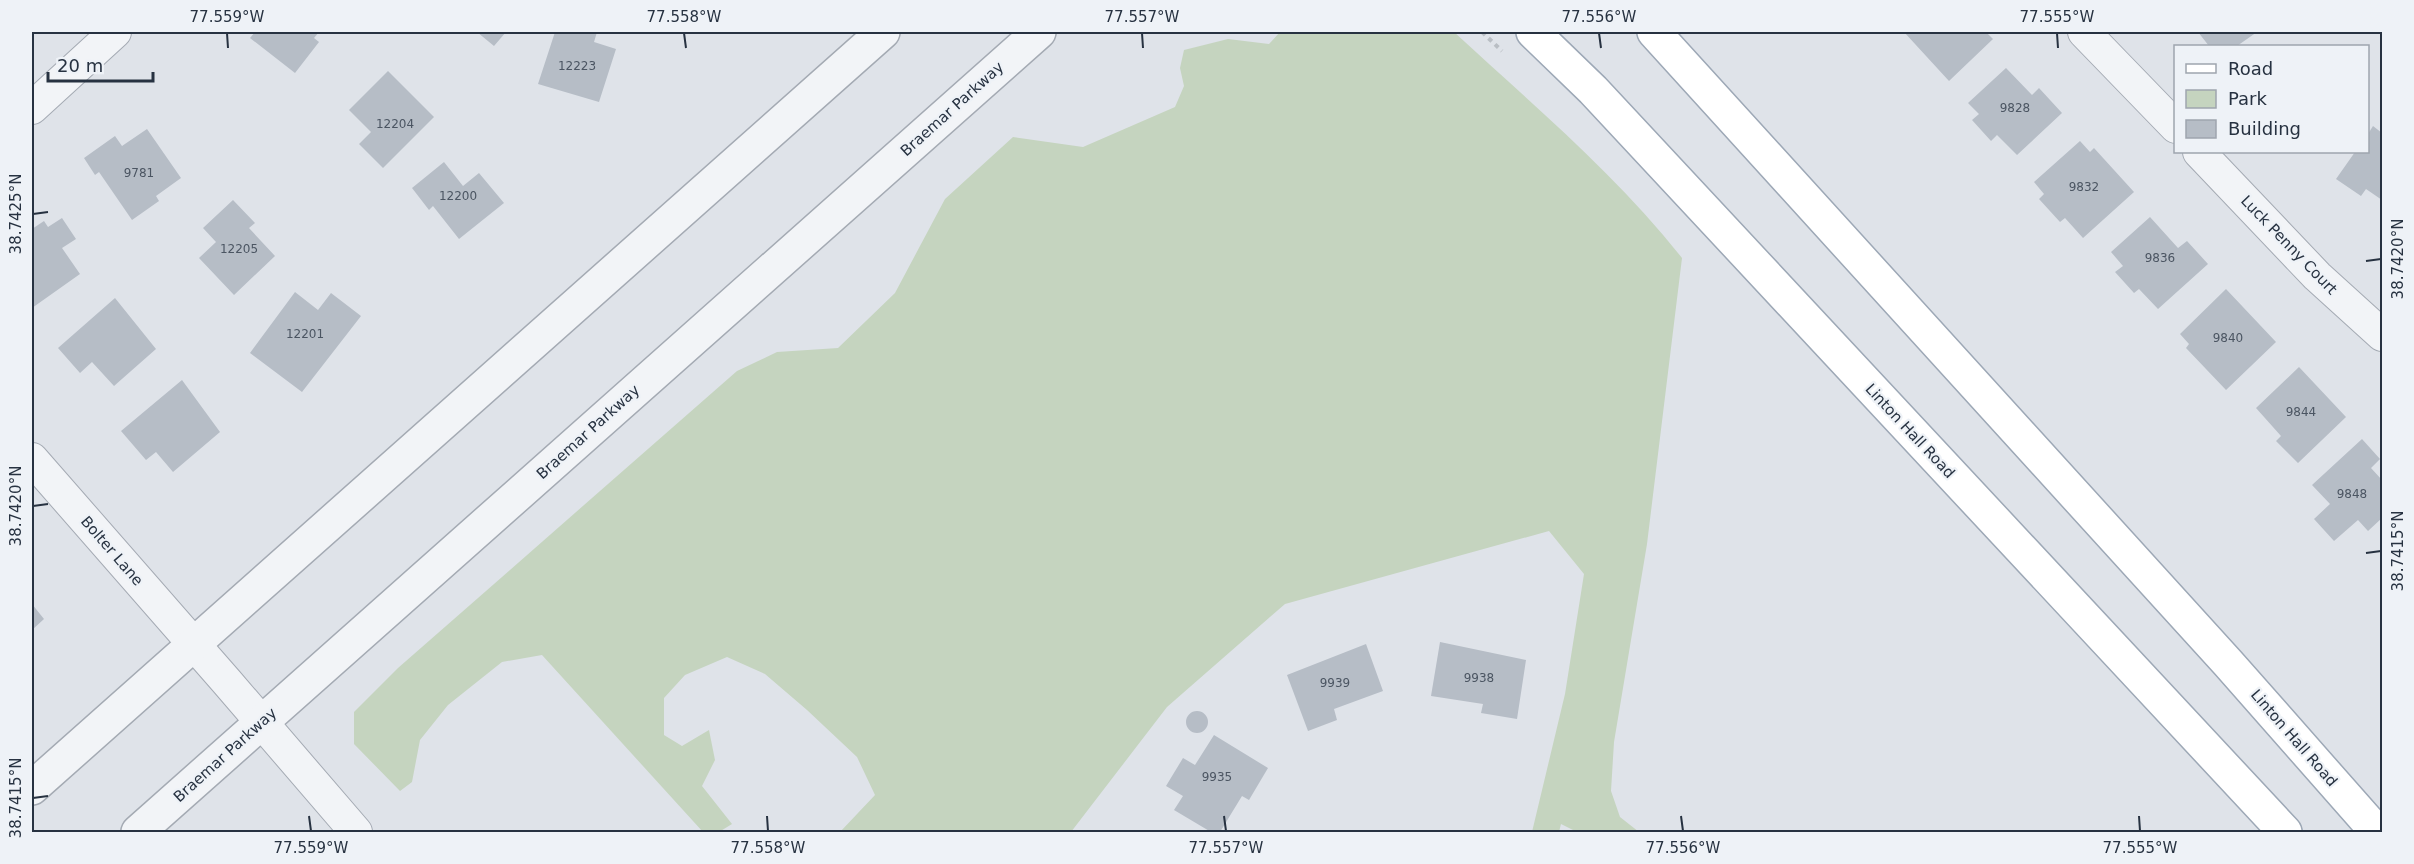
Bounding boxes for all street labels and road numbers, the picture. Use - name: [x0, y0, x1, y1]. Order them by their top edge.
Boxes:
- street label: Braemar Parkway: [897, 58, 1007, 160]
- street label: Luck Penny Court: [2237, 192, 2341, 298]
- street label: Linton Hall Road: [1862, 380, 1958, 482]
- street label: Braemar Parkway: [533, 381, 643, 483]
- street label: Bolter Lane: [77, 513, 147, 589]
- street label: Linton Hall Road: [2247, 686, 2341, 790]
- street label: Braemar Parkway: [170, 704, 280, 806]

